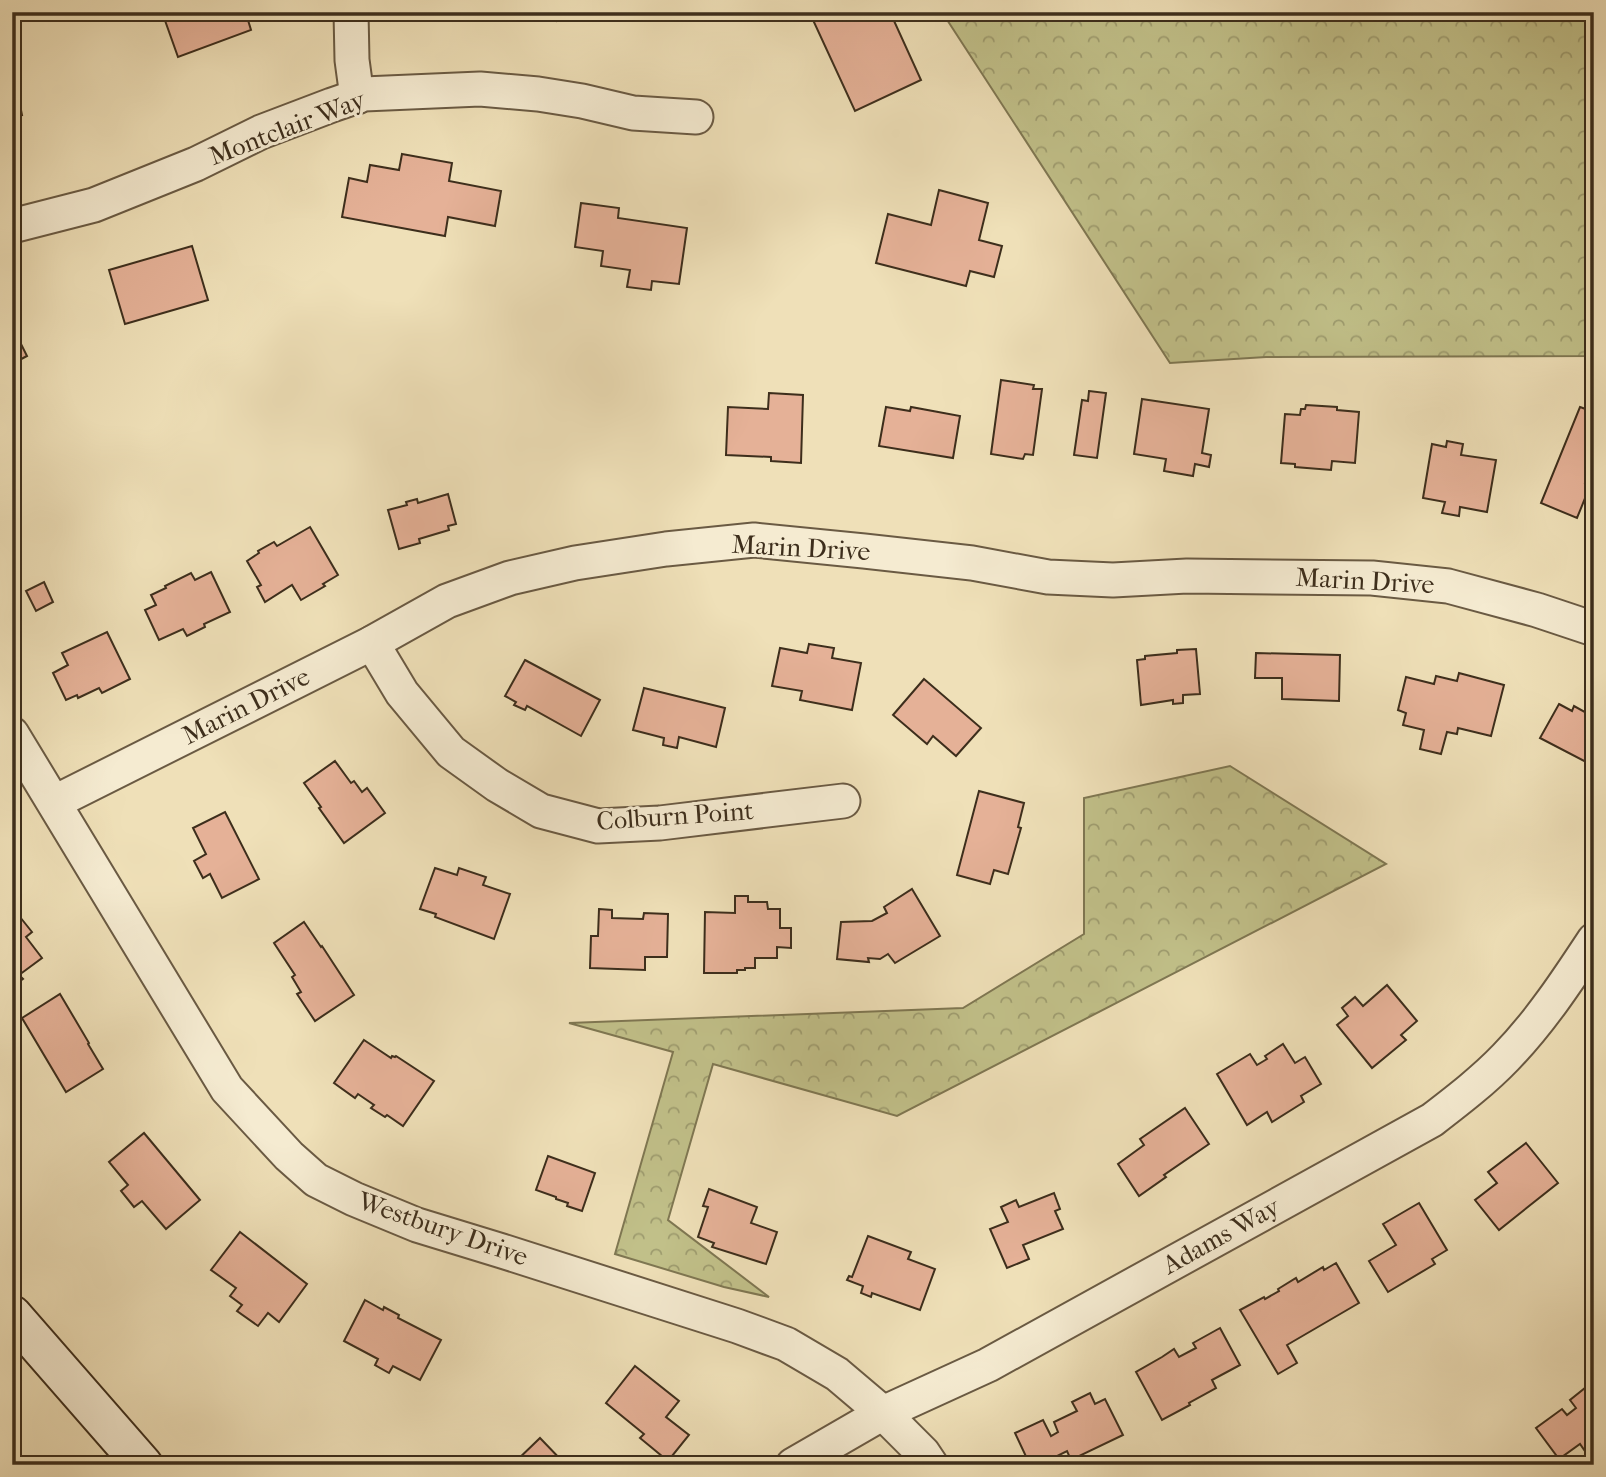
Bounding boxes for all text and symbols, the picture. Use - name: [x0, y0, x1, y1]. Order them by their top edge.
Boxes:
- street label: Montclair Way: [205, 84, 371, 172]
- street label: Marin Drive: [731, 529, 871, 567]
- street label: Marin Drive: [1295, 562, 1435, 600]
- street label: Marin Drive: [177, 661, 315, 751]
- street label: Colburn Point: [595, 795, 755, 837]
- street label: Westbury Drive: [353, 1185, 532, 1273]
- street label: Adams Way: [1156, 1191, 1286, 1281]

